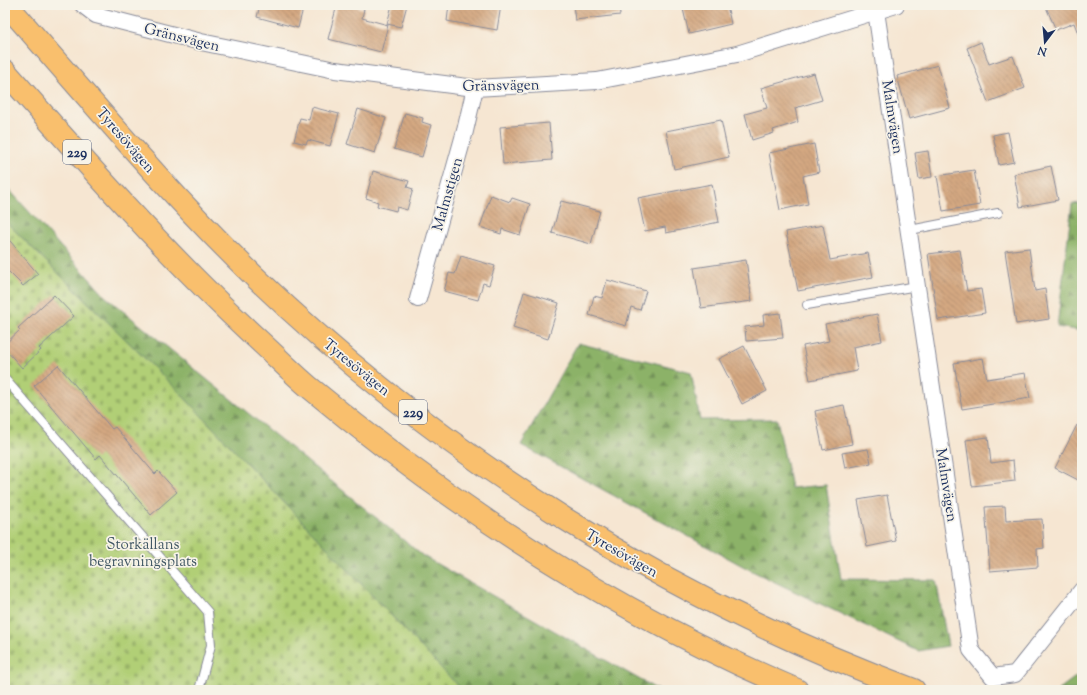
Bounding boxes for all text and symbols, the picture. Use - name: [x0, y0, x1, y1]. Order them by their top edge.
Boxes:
- street label: Gränsvägen: [142, 19, 222, 58]
- north arrow: [1025, 22, 1065, 62]
- text: N: [1036, 42, 1050, 60]
- street label: Gränsvägen: [462, 75, 540, 98]
- street label: Malmvägen: [875, 79, 908, 156]
- street label: Tyresövägen: [90, 104, 159, 178]
- road number: 229: [63, 140, 91, 164]
- street label: Malmstigen: [428, 155, 469, 234]
- street label: Tyresövägen: [318, 335, 394, 402]
- road number: 229: [399, 400, 427, 424]
- street label: Malmvägen: [929, 447, 962, 524]
- street label: Tyresövägen: [581, 525, 662, 584]
- park label: Storkällans begravningsplats: [89, 535, 197, 573]

